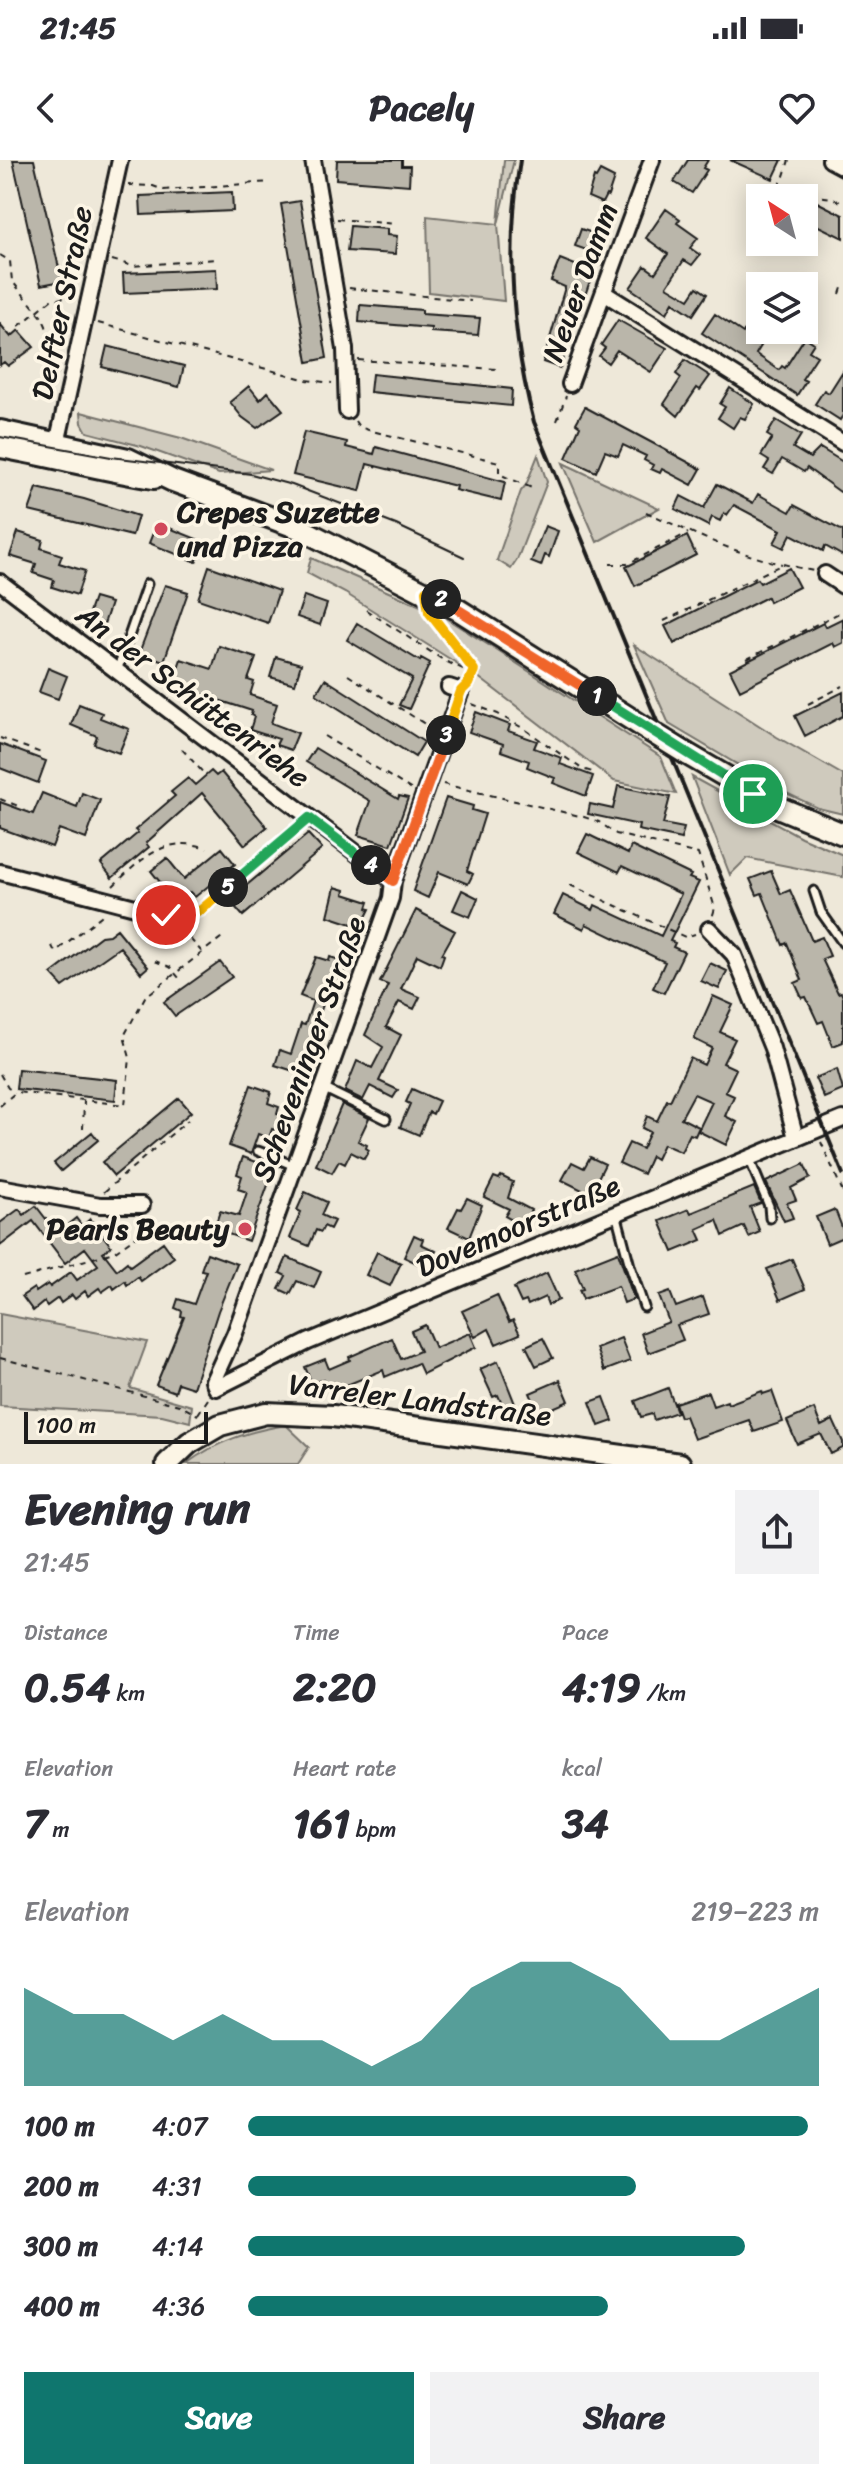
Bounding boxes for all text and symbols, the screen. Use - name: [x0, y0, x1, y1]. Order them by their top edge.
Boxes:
- text: 21:45: [40, 1, 116, 55]
- text: Pacely: [369, 76, 474, 140]
- icon: back: [24, 86, 68, 130]
- icon: heart: [775, 86, 819, 130]
- north arrow: [746, 184, 818, 256]
- map controls: [746, 184, 818, 344]
- street label: Neuer Damm: [526, 195, 634, 369]
- street label: Delfter Straße: [15, 201, 109, 405]
- button: layers: [746, 272, 818, 344]
- place label: Crepes Suzette und Pizza: [176, 485, 380, 573]
- marker: Crepes Suzette und Pizza: [152, 520, 170, 538]
- pin: 2: [421, 579, 461, 619]
- text: 2: [435, 579, 447, 618]
- street label: An der Schüttenriehe: [63, 589, 322, 803]
- pin: 1: [577, 676, 617, 716]
- text: 1: [592, 676, 602, 715]
- pin: 3: [426, 715, 466, 755]
- text: 3: [440, 715, 452, 754]
- pin: [719, 760, 787, 828]
- icon: arrive: [731, 772, 775, 816]
- pin: 4: [351, 845, 391, 885]
- text: 4: [364, 845, 378, 884]
- pin: 5: [208, 867, 248, 907]
- text: 5: [221, 867, 235, 906]
- pin: [132, 881, 200, 949]
- icon: check: [144, 893, 188, 937]
- street label: Scheveninger Straße: [236, 908, 382, 1190]
- street label: Dovemoorstraße: [407, 1159, 629, 1293]
- place label: Pearls Beauty: [46, 1202, 230, 1256]
- marker: Pearls Beauty: [236, 1220, 254, 1238]
- street label: Varreler Landstraße: [286, 1357, 554, 1443]
- text: 100 m: [36, 1406, 96, 1445]
- scale bar: [24, 1408, 208, 1444]
- text: Evening run: [24, 1470, 250, 1548]
- button: share: [735, 1490, 819, 1574]
- text: 21:45: [24, 1539, 90, 1585]
- text: Distance: [24, 1613, 108, 1652]
- text: Time: [293, 1613, 340, 1652]
- text: Pace: [562, 1613, 609, 1652]
- text: 0.54: [24, 1652, 111, 1723]
- text: 2:20: [293, 1652, 377, 1723]
- text: 4:19: [562, 1652, 641, 1723]
- text: km: [111, 1674, 145, 1713]
- text: /km: [641, 1674, 686, 1713]
- text: Elevation: [24, 1749, 113, 1788]
- text: Heart rate: [293, 1749, 396, 1788]
- text: kcal: [562, 1749, 602, 1788]
- text: 7: [24, 1788, 47, 1859]
- text: 161: [293, 1788, 350, 1859]
- text: 34: [562, 1788, 609, 1859]
- text: m: [47, 1810, 69, 1849]
- text: bpm: [350, 1810, 396, 1849]
- text: Elevation: [24, 1888, 129, 1934]
- text: 219–223 m: [691, 1888, 819, 1934]
- text: 100 m: [24, 2103, 95, 2149]
- text: 4:07: [152, 2103, 207, 2149]
- text: 200 m: [24, 2163, 99, 2209]
- text: 4:31: [152, 2163, 202, 2209]
- text: 300 m: [24, 2223, 98, 2269]
- text: 4:14: [152, 2223, 204, 2269]
- text: 400 m: [24, 2283, 100, 2329]
- text: 4:36: [152, 2283, 205, 2329]
- button: Save: [24, 2372, 414, 2464]
- button: Share: [430, 2372, 819, 2464]

